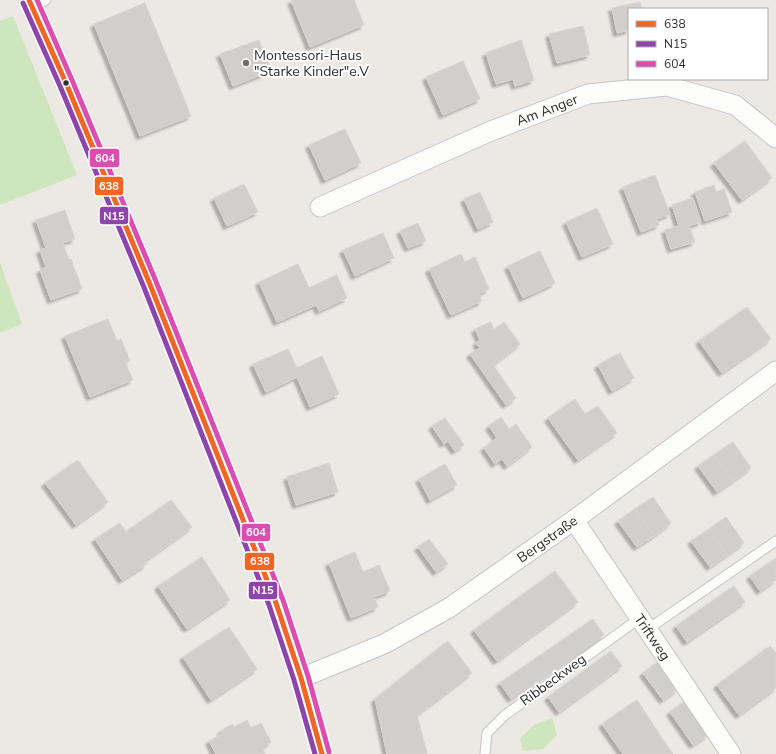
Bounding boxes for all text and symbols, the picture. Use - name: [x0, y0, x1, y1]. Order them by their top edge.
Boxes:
- legend: [628, 8, 768, 80]
- text: 638: [664, 16, 686, 32]
- text: N15: [664, 36, 687, 52]
- place label: Montessori-Haus "Starke Kinder"e.V: [254, 46, 369, 81]
- text: 604: [664, 56, 686, 72]
- marker: Montessori-Haus "Starke Kinder"e.V: [241, 58, 251, 68]
- unlabelled marker: [61, 78, 71, 88]
- street label: Am Anger: [513, 89, 581, 130]
- line badge: 604: [89, 148, 120, 168]
- text: 604: [95, 151, 115, 166]
- line badge: 638: [94, 176, 124, 196]
- text: 638: [99, 179, 119, 194]
- line badge: N15: [99, 206, 129, 225]
- text: N15: [103, 209, 125, 224]
- street label: Bergstraße: [513, 511, 581, 567]
- line badge: 604: [241, 523, 271, 542]
- text: 604: [246, 525, 266, 540]
- line badge: 638: [244, 552, 275, 571]
- text: 638: [250, 554, 270, 569]
- line badge: N15: [248, 581, 278, 600]
- text: N15: [252, 583, 274, 598]
- street label: Triftweg: [630, 610, 675, 664]
- street label: Ribbeckweg: [516, 650, 590, 710]

